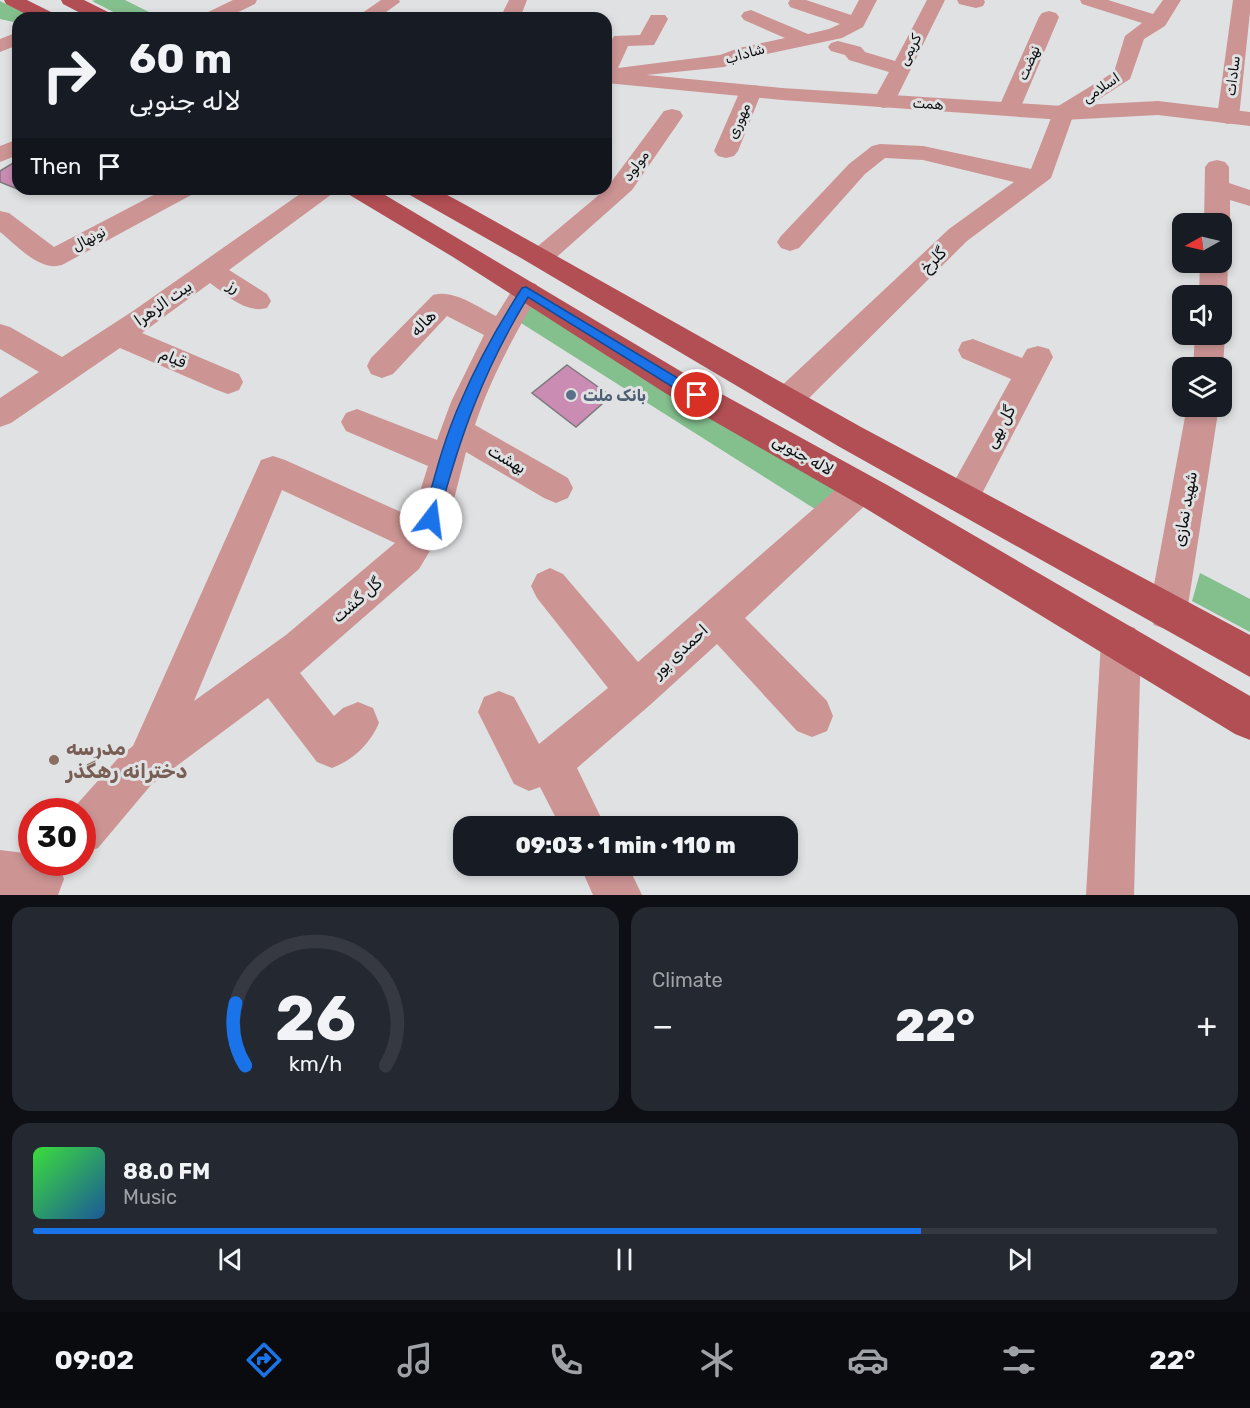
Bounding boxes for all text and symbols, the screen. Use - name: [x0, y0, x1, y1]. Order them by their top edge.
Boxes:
- street label: کریمی: [895, 31, 925, 69]
- text: 60 m: [129, 34, 232, 84]
- icon: right: [30, 36, 108, 114]
- street label: شاداب: [723, 40, 767, 68]
- street label: نهضت: [1014, 43, 1044, 83]
- street label: سادات: [1222, 55, 1244, 97]
- street label: اسلامی: [1079, 69, 1123, 107]
- text: لاله جنوبی: [129, 85, 241, 117]
- street label: همت: [912, 94, 944, 114]
- street label: مهوری: [724, 100, 754, 142]
- street label: مولود: [619, 147, 653, 185]
- icon: arrive: [93, 150, 126, 183]
- text: Then: [30, 153, 81, 180]
- north arrow: [1172, 213, 1232, 273]
- map controls: [1172, 213, 1232, 417]
- street label: نونهال: [69, 223, 109, 255]
- street label: گلرخ: [916, 243, 952, 278]
- street label: رز: [223, 275, 244, 298]
- street label: بیت الزهرا: [130, 276, 196, 331]
- button: sound: [1172, 285, 1232, 345]
- street label: هاله: [406, 306, 440, 340]
- street label: قیام: [157, 344, 189, 373]
- button: layers: [1172, 357, 1232, 417]
- pin: [671, 369, 722, 420]
- icon: arrive: [680, 378, 713, 411]
- place label: بانک ملت: [583, 386, 646, 405]
- marker: بانک ملت: [564, 388, 578, 402]
- street label: گل بهی: [981, 402, 1020, 452]
- street label: لاله جنوبی: [769, 431, 837, 480]
- street label: بهشت: [484, 440, 530, 478]
- street label: شهید نمازی: [1169, 470, 1202, 548]
- position arrow: [399, 487, 463, 551]
- street label: گل گشت: [328, 573, 386, 627]
- street label: احمدی پور: [647, 620, 712, 683]
- place label: مدرسه دخترانه رهگذر: [65, 736, 187, 783]
- marker: مدرسه دخترانه رهگذر: [47, 753, 61, 767]
- speed limit sign: 30: [18, 798, 96, 876]
- text: 09:03 · 1 min · 110 m: [515, 832, 736, 859]
- text: Climate: [652, 968, 723, 992]
- text: 26: [275, 982, 356, 1056]
- text: 22°: [895, 999, 975, 1052]
- text: −: [652, 1006, 673, 1045]
- text: +: [1196, 1006, 1217, 1045]
- text: km/h: [289, 1051, 342, 1076]
- text: 88.0 FM: [123, 1158, 210, 1185]
- text: Music: [123, 1185, 177, 1209]
- icon: previous: [214, 1243, 247, 1276]
- icon: pause: [608, 1243, 641, 1276]
- icon: next: [1003, 1243, 1036, 1276]
- icon: directions: [243, 1339, 285, 1381]
- icon: music: [394, 1339, 436, 1381]
- icon: phone: [545, 1339, 587, 1381]
- icon: climate: [696, 1339, 738, 1381]
- icon: car: [847, 1339, 889, 1381]
- icon: filters: [998, 1339, 1040, 1381]
- text: 09:02: [55, 1344, 134, 1376]
- text: 22°: [1149, 1344, 1195, 1376]

